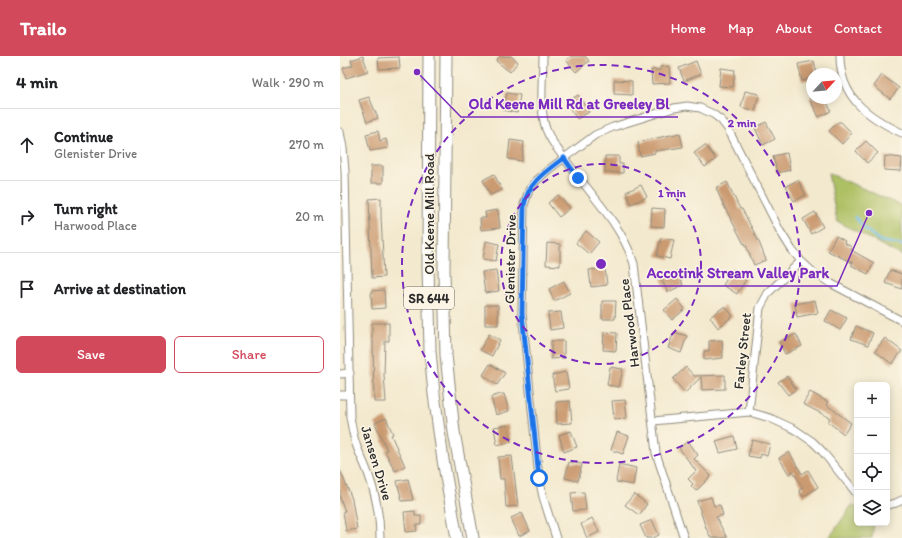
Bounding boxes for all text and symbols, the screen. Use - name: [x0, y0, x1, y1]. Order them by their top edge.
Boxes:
- text: Trailo: [20, 17, 67, 40]
- text: Home: [671, 20, 706, 37]
- text: Map: [728, 20, 754, 37]
- text: About: [776, 20, 812, 37]
- text: Contact: [834, 20, 882, 37]
- north arrow: [806, 68, 842, 104]
- text: 4 min: [16, 72, 58, 92]
- text: Walk · 290 m: [252, 75, 324, 90]
- callout: Old Keene Mill Rd at Greeley Bl: [461, 90, 678, 117]
- text: Old Keene Mill Rd at Greeley Bl: [469, 95, 670, 114]
- text: 2 min: [728, 116, 757, 130]
- text: Continue: [54, 128, 113, 146]
- icon: ahead: [16, 134, 38, 156]
- text: 270 m: [289, 137, 324, 152]
- text: Glenister Drive: [54, 146, 137, 161]
- street label: Old Keene Mill Road: [421, 153, 438, 275]
- route end: [569, 169, 587, 187]
- text: 1 min: [658, 186, 687, 200]
- text: Turn right: [54, 200, 118, 218]
- icon: right: [16, 206, 38, 228]
- text: 20 m: [295, 209, 324, 224]
- street label: Glenister Drive: [501, 214, 520, 304]
- text: Harwood Place: [54, 218, 137, 233]
- centre of rings: [594, 257, 608, 271]
- callout: Accotink Stream Valley Park: [639, 259, 837, 286]
- text: Accotink Stream Valley Park: [646, 264, 829, 283]
- street label: Harwood Place: [616, 277, 643, 368]
- icon: arrive: [16, 278, 38, 300]
- text: Arrive at destination: [54, 280, 186, 298]
- road number: SR 644: [404, 287, 454, 309]
- street label: Farley Street: [730, 312, 755, 390]
- button: Save: [16, 336, 166, 373]
- button: Share: [174, 336, 324, 373]
- map controls: [854, 382, 890, 526]
- button: +: [854, 382, 890, 418]
- button: −: [854, 418, 890, 454]
- street label: Jansen Drive: [357, 424, 396, 503]
- button: locate: [854, 454, 890, 490]
- route start: [530, 469, 548, 487]
- button: layers: [854, 490, 890, 526]

